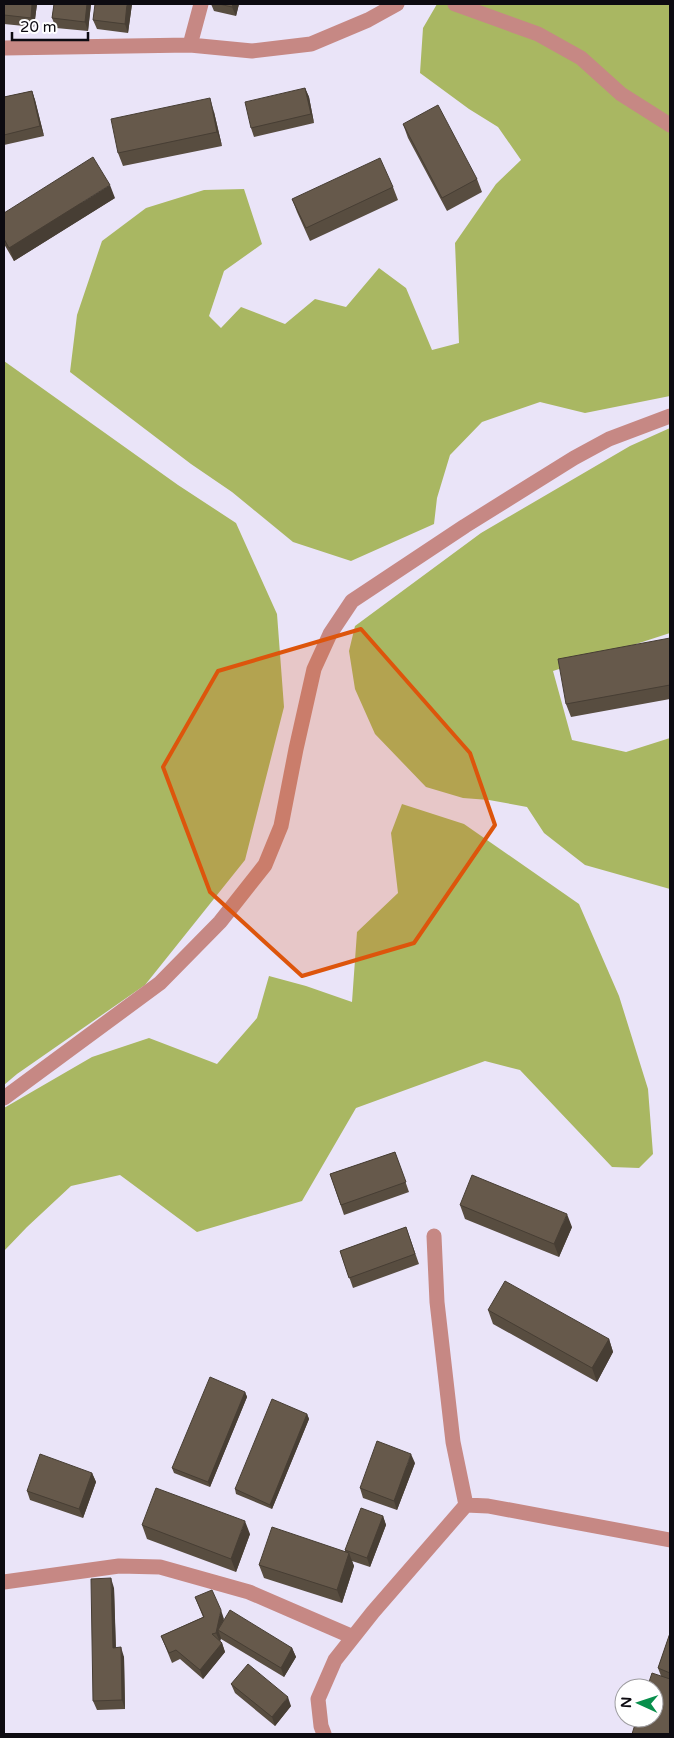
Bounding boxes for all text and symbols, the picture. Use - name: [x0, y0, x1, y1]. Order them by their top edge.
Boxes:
- scale bar: [12, 10, 89, 42]
- text: 20 m: [20, 18, 57, 36]
- north arrow: [614, 1678, 664, 1728]
- text: N: [618, 1696, 635, 1708]

